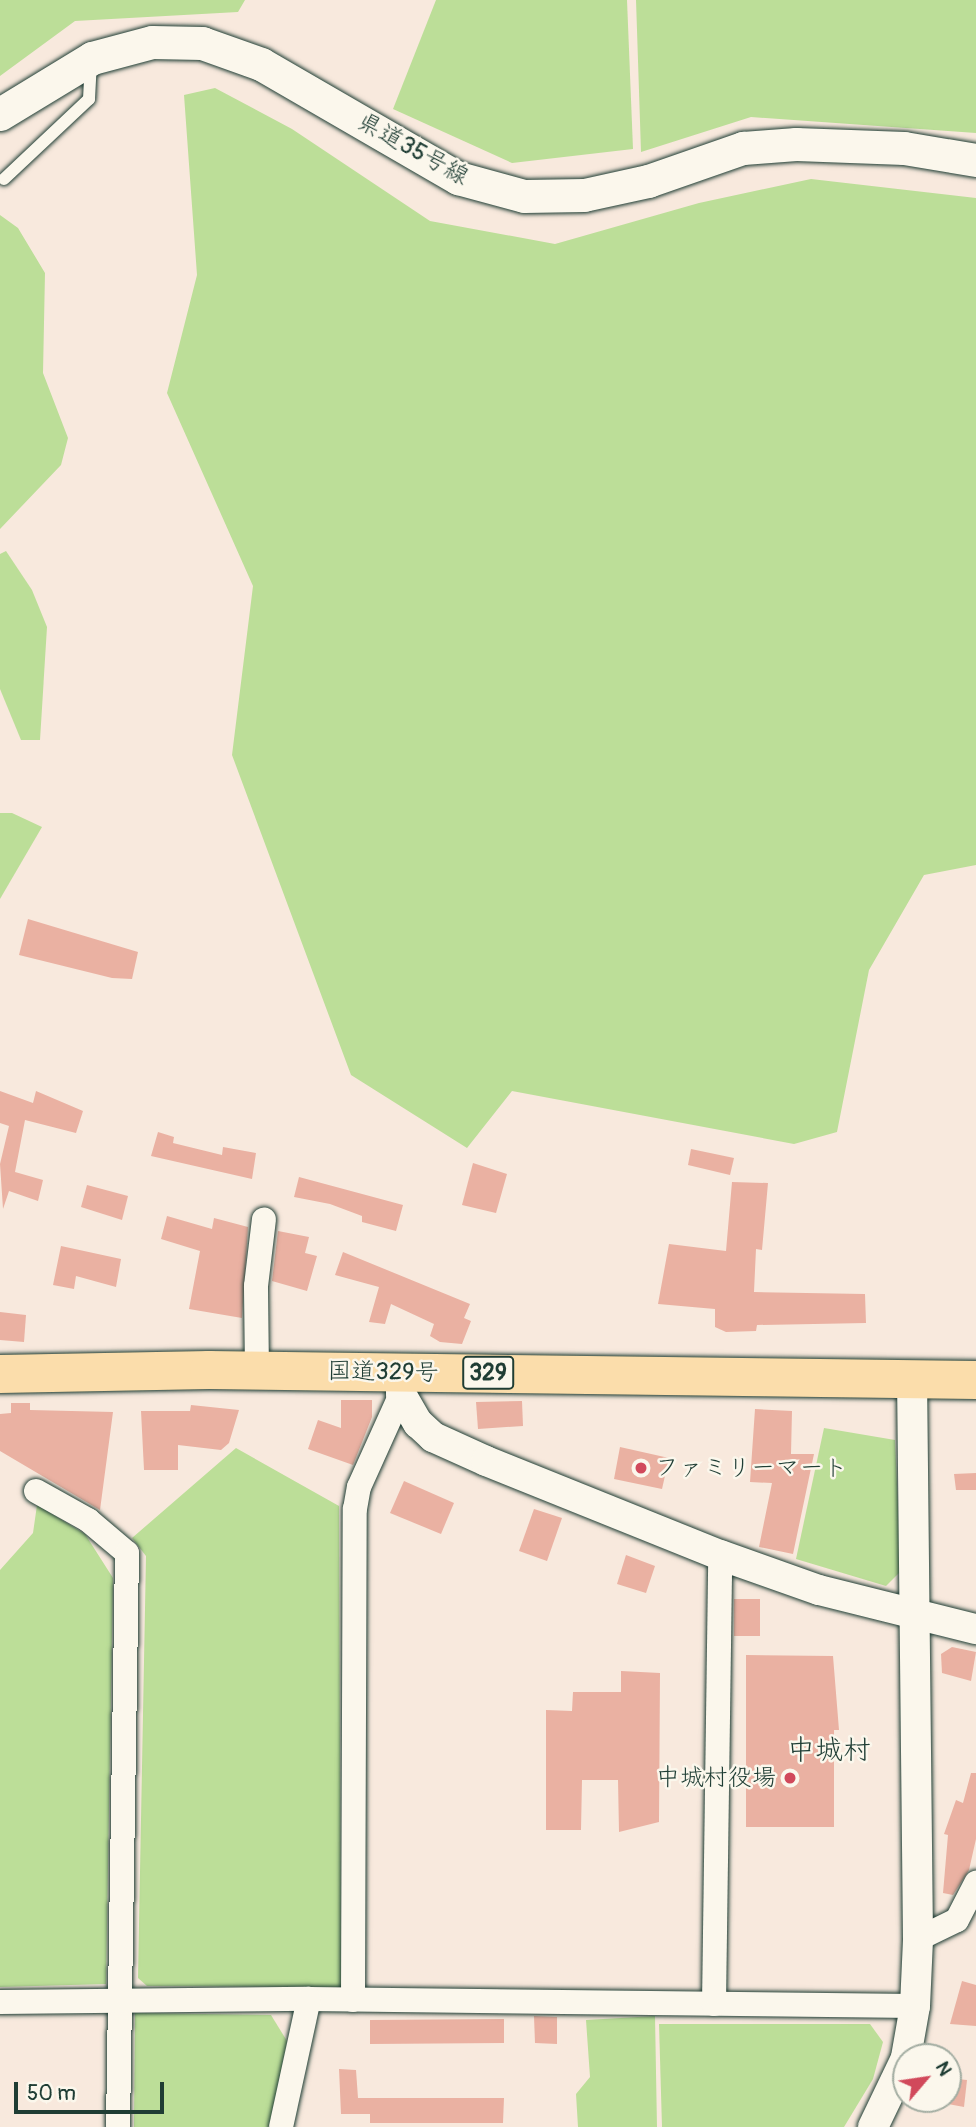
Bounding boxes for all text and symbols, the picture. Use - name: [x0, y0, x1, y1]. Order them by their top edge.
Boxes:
- street label: 県道35号線: [352, 107, 474, 191]
- road number: 329: [462, 1354, 514, 1392]
- street label: 国道329号: [327, 1357, 439, 1387]
- place label: ファミリーマート: [655, 1454, 847, 1482]
- marker: ファミリーマート: [633, 1460, 649, 1476]
- district label: 中城村: [787, 1734, 871, 1768]
- place label: 中城村役場: [656, 1764, 776, 1792]
- marker: 中城村役場: [782, 1770, 798, 1786]
- north arrow: [892, 2043, 962, 2113]
- text: N: [930, 2057, 957, 2080]
- scale bar: [18, 2068, 168, 2112]
- text: 50 m: [27, 2080, 76, 2107]

